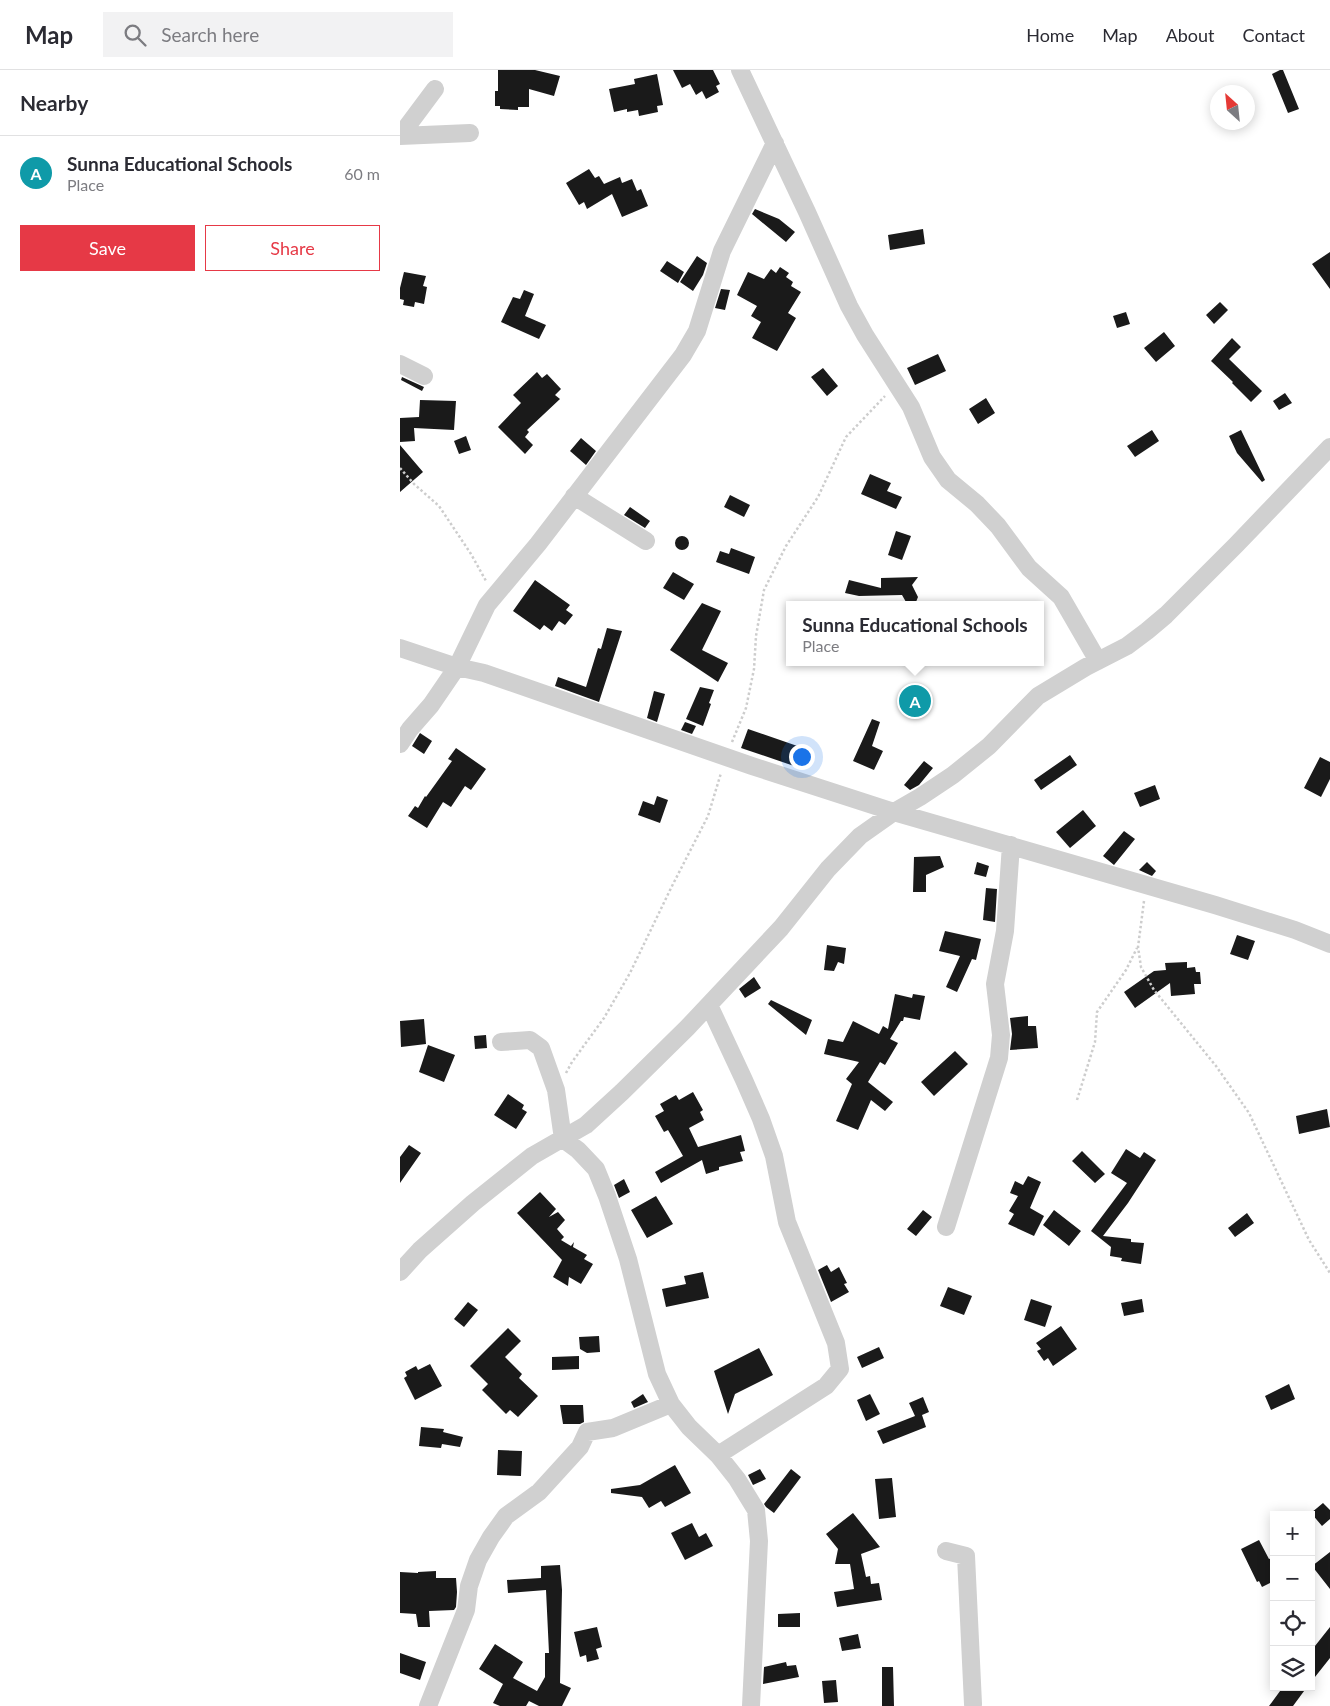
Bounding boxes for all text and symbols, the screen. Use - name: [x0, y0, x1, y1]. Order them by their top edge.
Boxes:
- search box: [103, 12, 453, 57]
- text: Map: [25, 20, 73, 49]
- icon: search: [121, 21, 149, 49]
- text: Search here: [161, 23, 259, 46]
- text: Home: [1026, 24, 1074, 46]
- text: Map: [1102, 24, 1138, 46]
- text: About: [1166, 24, 1215, 46]
- text: Contact: [1243, 24, 1305, 46]
- north arrow: [1210, 85, 1255, 130]
- text: Nearby: [20, 90, 88, 115]
- text: Sunna Educational Schools: [67, 152, 292, 175]
- text: A: [30, 164, 42, 183]
- text: 60 m: [344, 164, 380, 183]
- text: Place: [67, 175, 104, 194]
- button: Save: [20, 225, 195, 271]
- button: Share: [205, 225, 380, 271]
- popup: [786, 601, 1044, 666]
- text: Sunna Educational Schools: [802, 613, 1028, 636]
- text: Place: [802, 636, 840, 655]
- pin: A: [899, 682, 931, 720]
- your location: [789, 744, 815, 770]
- map controls: [1270, 1511, 1315, 1691]
- button: +: [1270, 1511, 1315, 1556]
- button: −: [1270, 1556, 1315, 1601]
- button: locate: [1270, 1601, 1315, 1646]
- button: layers: [1270, 1646, 1315, 1691]

